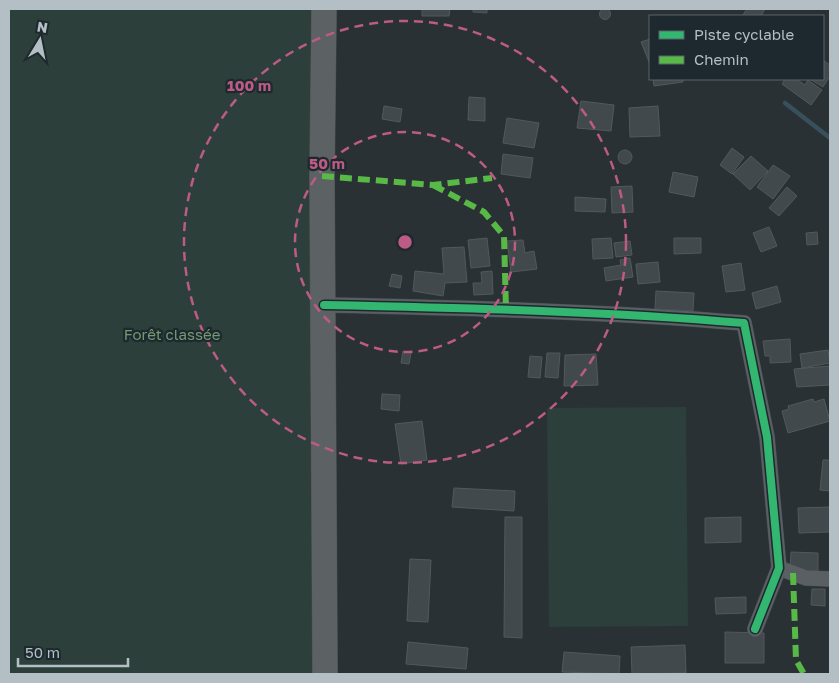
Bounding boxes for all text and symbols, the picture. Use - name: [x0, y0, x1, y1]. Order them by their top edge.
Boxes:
- north arrow: [15, 15, 65, 65]
- legend: [649, 15, 824, 80]
- text: N: [36, 17, 49, 36]
- text: Piste cyclable: [694, 25, 795, 43]
- text: Chemin: [694, 50, 749, 68]
- text: 100 m: [227, 76, 271, 94]
- text: 50 m: [309, 154, 345, 172]
- centre of rings: [396, 233, 414, 251]
- park label: Forêt classée: [124, 325, 221, 343]
- scale bar: [18, 636, 128, 668]
- text: 50 m: [25, 643, 60, 661]

